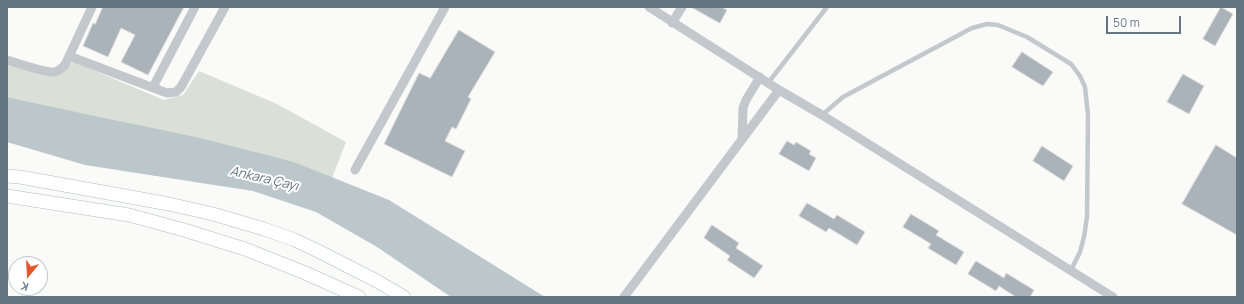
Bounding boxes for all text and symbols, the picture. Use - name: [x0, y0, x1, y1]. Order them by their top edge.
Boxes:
- scale bar: [1108, 8, 1183, 34]
- text: 50 m: [1113, 14, 1140, 31]
- water label: Ankara Çayı: [228, 164, 300, 194]
- north arrow: [8, 256, 48, 296]
- text: K: [19, 279, 30, 295]

